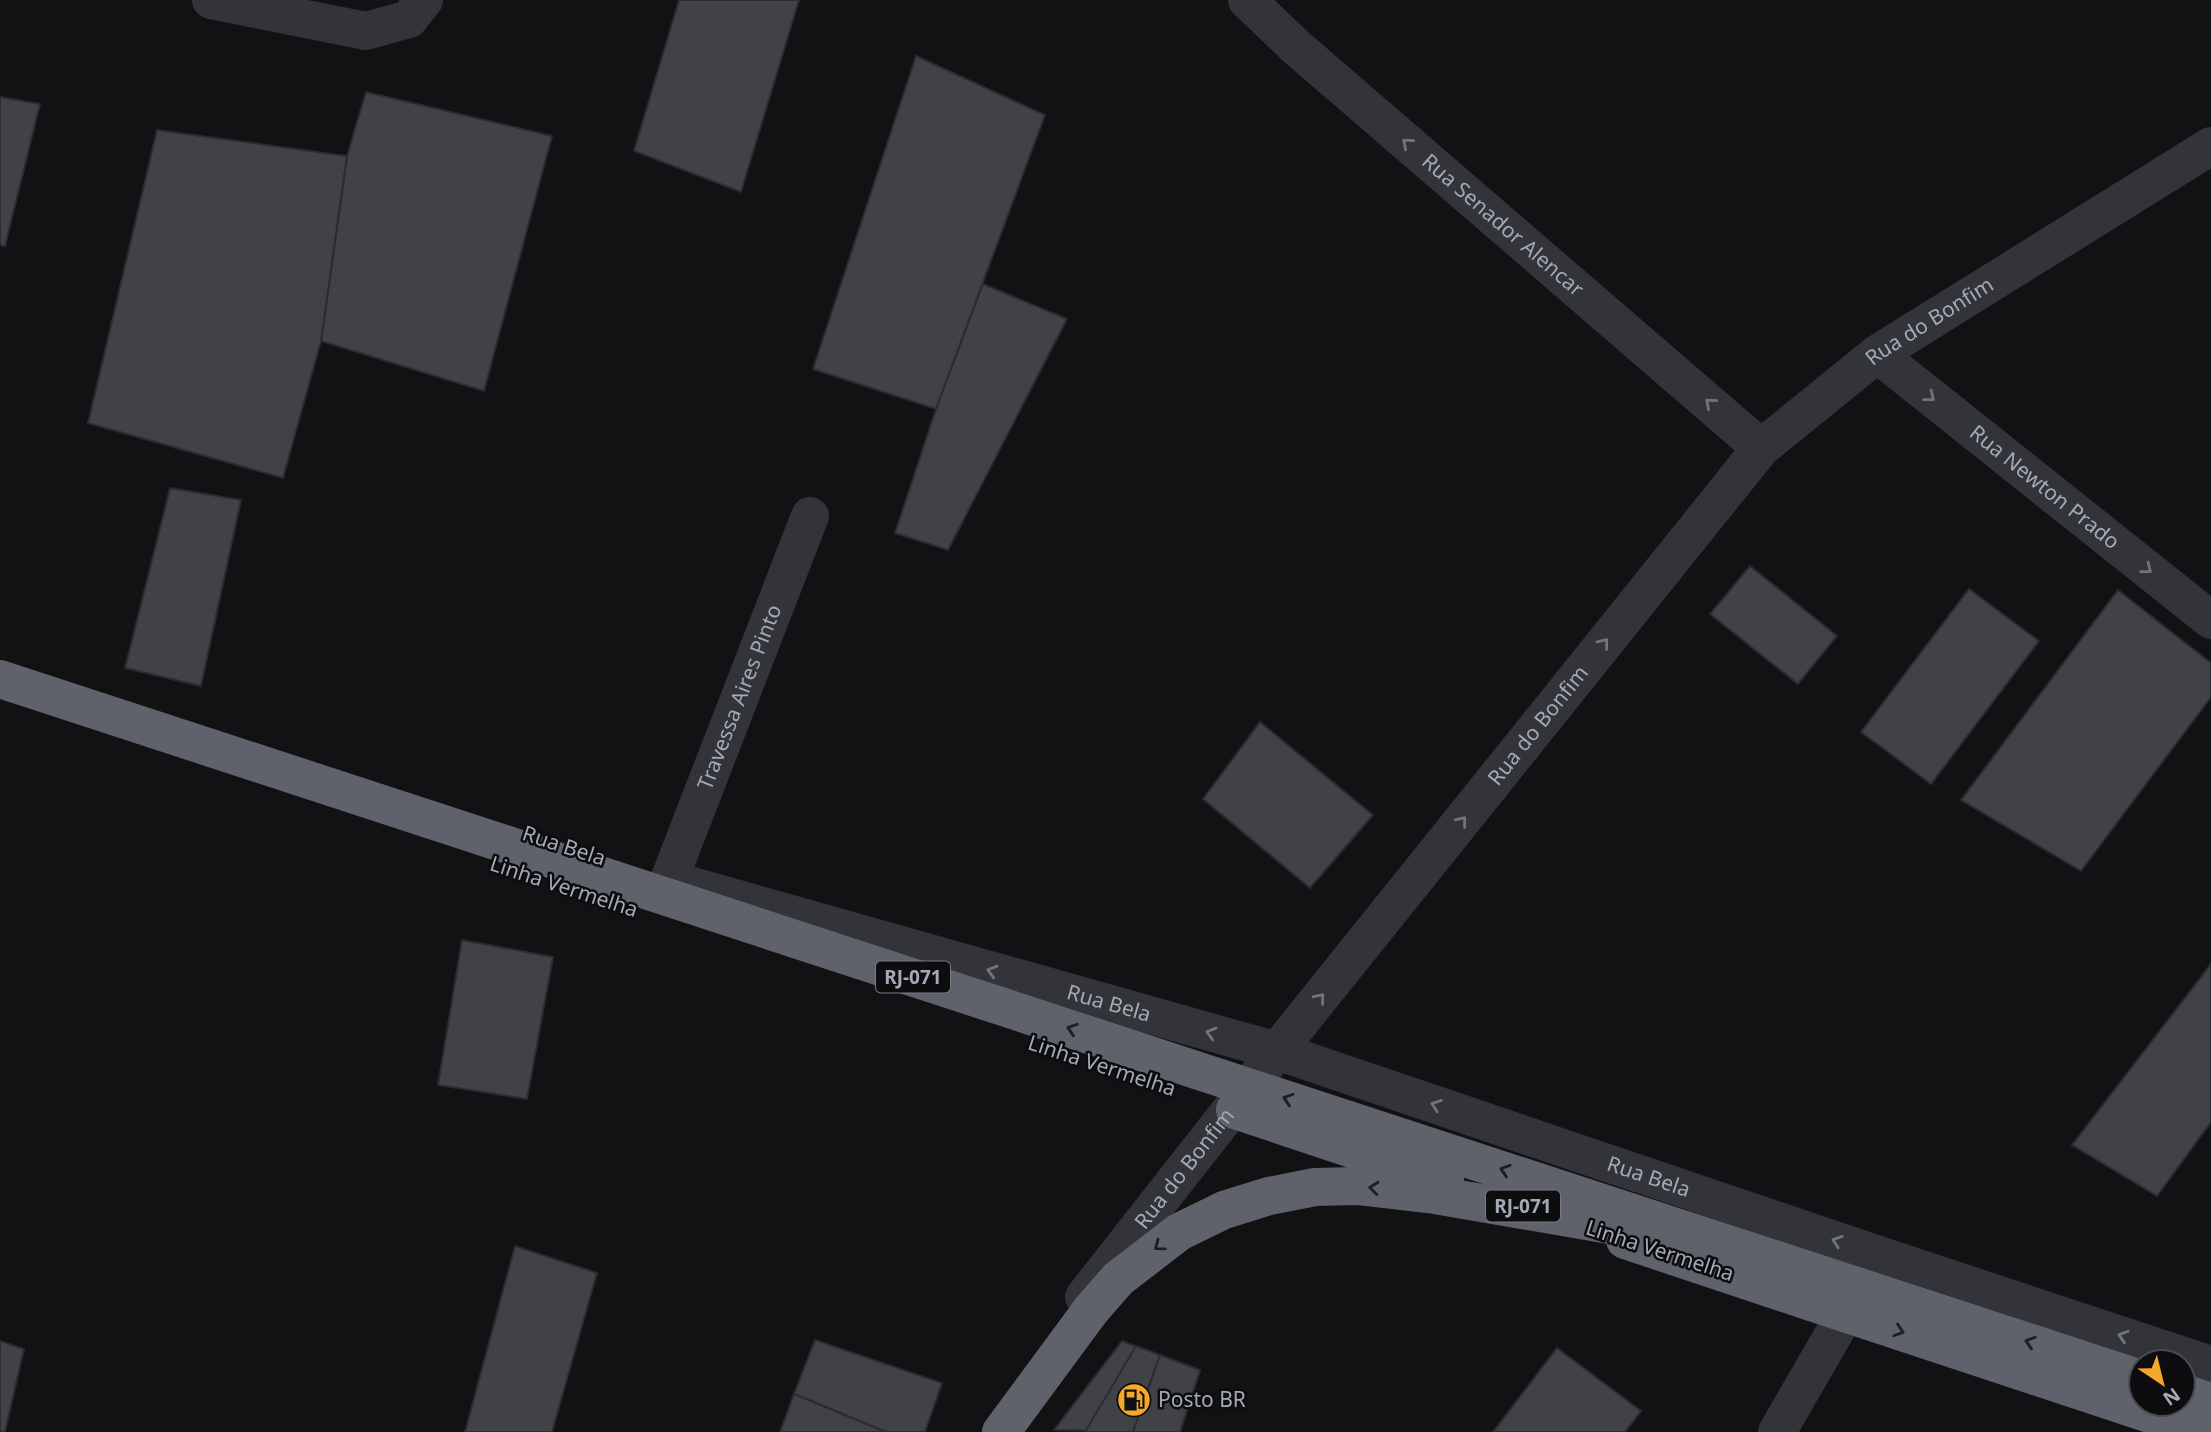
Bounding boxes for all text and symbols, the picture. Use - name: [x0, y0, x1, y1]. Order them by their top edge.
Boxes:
- one-way arrow: [1402, 139, 1415, 151]
- street label: Rua Senador Alencar: [1417, 147, 1591, 302]
- street label: Rua do Bonfim: [1859, 270, 1998, 371]
- one-way arrow: [1923, 388, 1935, 401]
- one-way arrow: [1705, 399, 1718, 411]
- street label: Rua Newton Prado: [1964, 418, 2126, 555]
- one-way arrow: [2139, 560, 2151, 573]
- street label: Travessa Aires Pinto: [690, 600, 787, 794]
- one-way arrow: [1596, 639, 1609, 651]
- street label: Rua do Bonfim: [1481, 659, 1594, 791]
- one-way arrow: [1454, 816, 1466, 829]
- street label: Rua Bela: [519, 818, 610, 872]
- street label: Linha Vermelha: [487, 849, 642, 923]
- road number: RJ-071: [876, 962, 950, 993]
- one-way arrow: [986, 965, 998, 979]
- street label: Rua Bela: [1064, 977, 1154, 1028]
- one-way arrow: [1311, 994, 1324, 1006]
- one-way arrow: [1066, 1023, 1079, 1037]
- one-way arrow: [1205, 1026, 1217, 1041]
- street label: Linha Vermelha: [1025, 1028, 1180, 1102]
- one-way arrow: [1283, 1093, 1295, 1108]
- one-way arrow: [1431, 1099, 1443, 1113]
- street label: Rua do Bonfim: [1128, 1102, 1240, 1234]
- street label: Rua Bela: [1604, 1149, 1694, 1203]
- one-way arrow: [1499, 1164, 1511, 1178]
- one-way arrow: [1368, 1181, 1379, 1196]
- road number: RJ-071: [1486, 1190, 1560, 1222]
- street label: Linha Vermelha: [1583, 1213, 1738, 1287]
- one-way arrow: [1832, 1235, 1844, 1249]
- one-way arrow: [1155, 1238, 1167, 1251]
- one-way arrow: [1892, 1323, 1905, 1337]
- one-way arrow: [2117, 1330, 2130, 1344]
- one-way arrow: [2024, 1336, 2036, 1350]
- north arrow: [2127, 1348, 2197, 1418]
- fuel station icon: Posto BR: [1115, 1381, 1153, 1419]
- text: N: [2158, 1382, 2186, 1412]
- place label: Posto BR: [1158, 1385, 1246, 1413]

